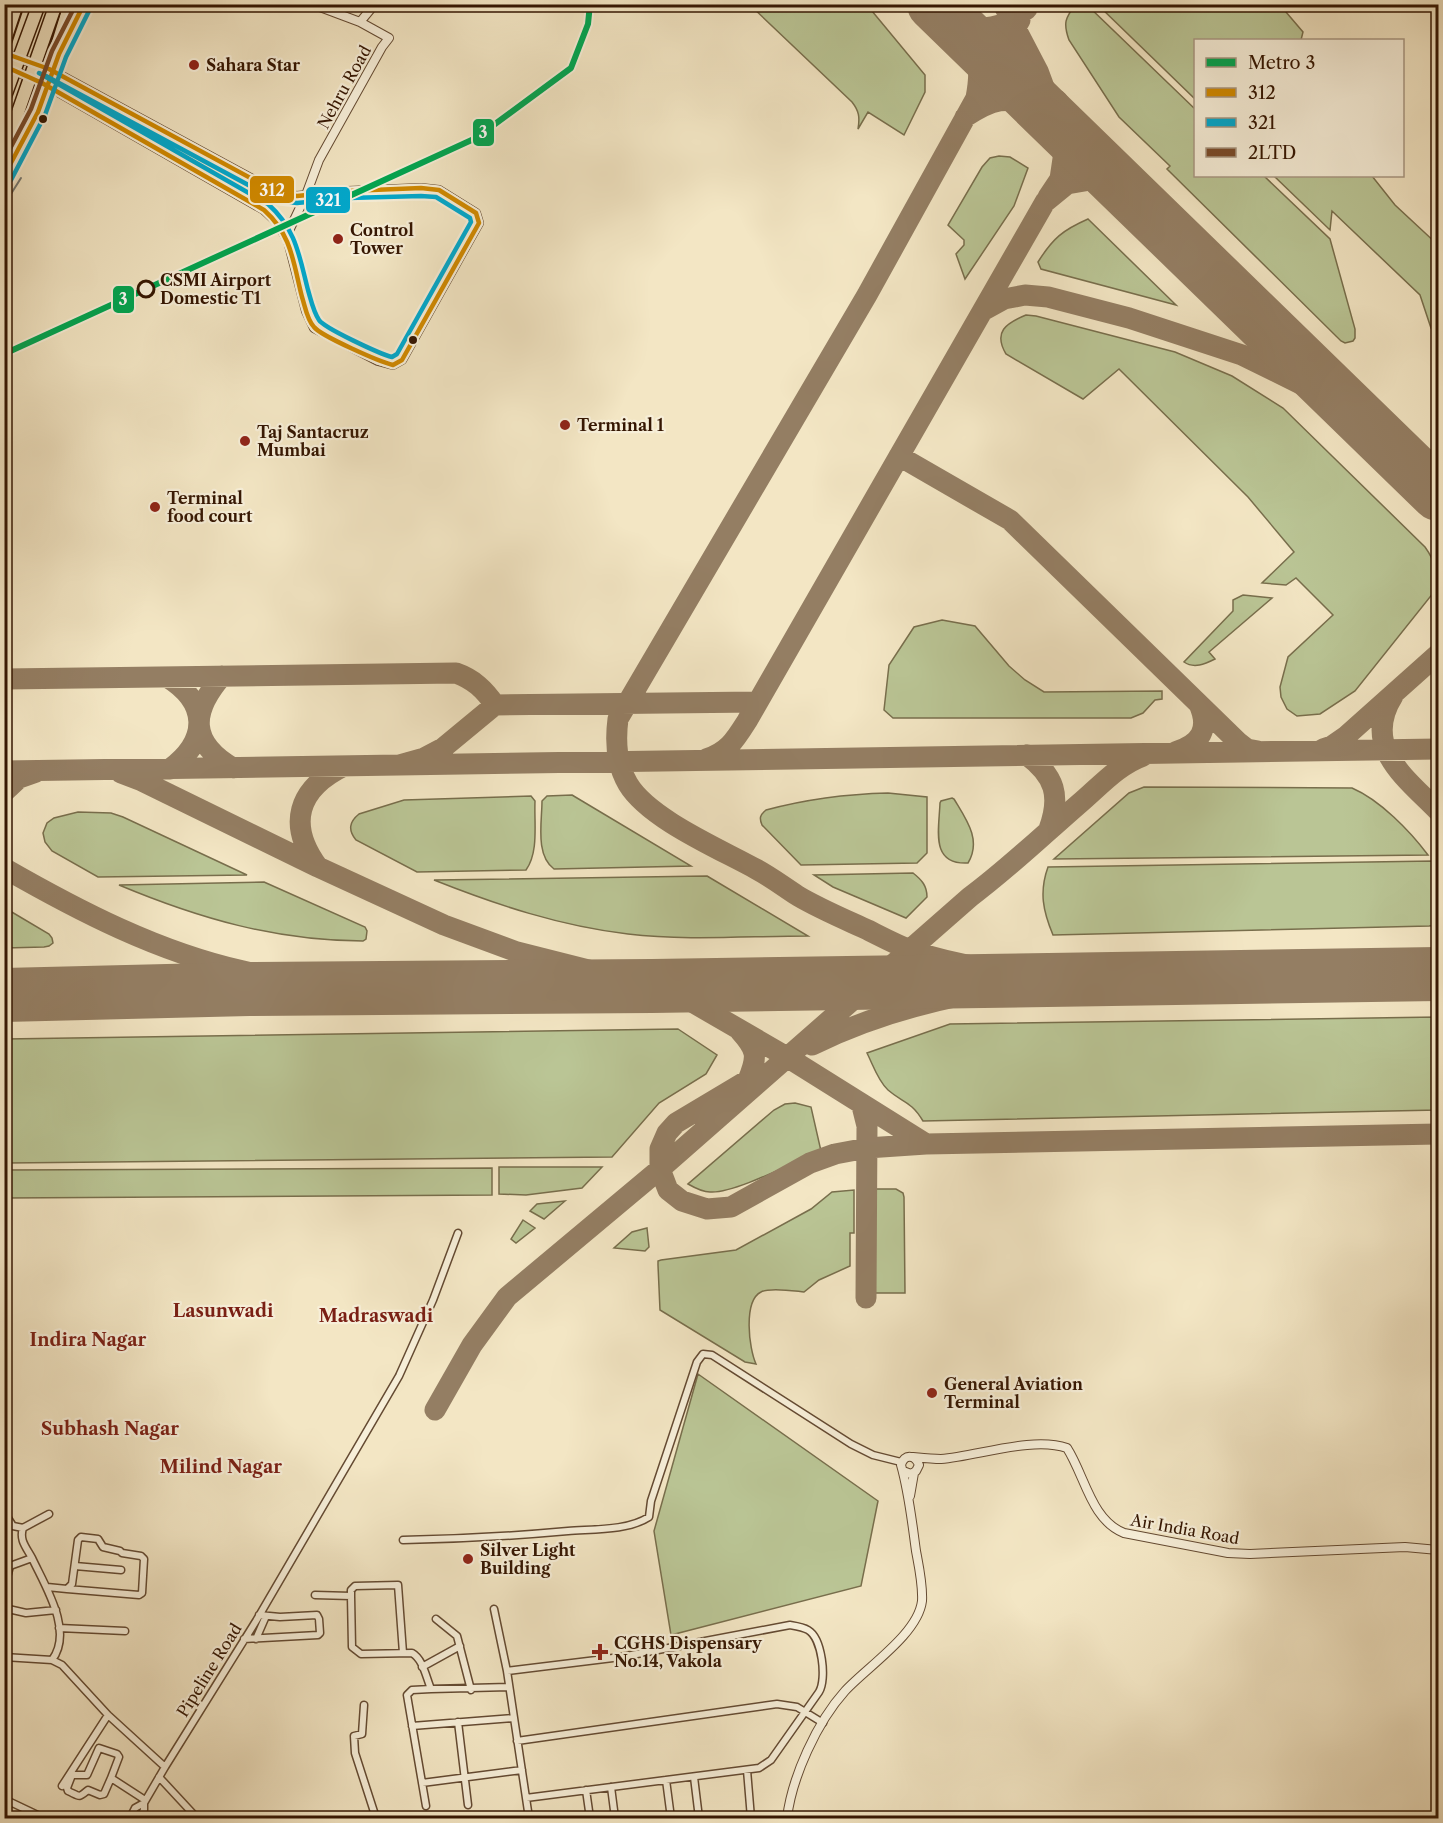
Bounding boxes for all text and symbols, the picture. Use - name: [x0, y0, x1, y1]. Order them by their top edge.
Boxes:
- legend: [1194, 39, 1404, 177]
- street label: Nehru Road: [313, 42, 375, 132]
- text: Metro 3: [1248, 52, 1315, 74]
- place label: Sahara Star: [206, 55, 300, 75]
- marker: Sahara Star: [187, 58, 201, 72]
- text: 312: [1248, 82, 1276, 104]
- text: 321: [1248, 112, 1276, 134]
- unlabelled marker: [37, 113, 49, 125]
- line badge: 3: [472, 118, 495, 147]
- text: 3: [478, 122, 488, 142]
- text: 2LTD: [1248, 142, 1296, 164]
- line badge: 312: [249, 175, 295, 204]
- text: 312: [259, 180, 285, 200]
- line badge: 321: [305, 186, 351, 214]
- text: 321: [315, 190, 342, 210]
- place label: Control Tower: [350, 220, 414, 258]
- marker: Control Tower: [331, 232, 345, 246]
- place label: CSMI Airport Domestic T1: [160, 270, 272, 308]
- marker: CSMI Airport Domestic T1: [137, 280, 155, 298]
- line badge: 3: [112, 285, 135, 314]
- text: 3: [118, 289, 128, 309]
- unlabelled marker: [407, 334, 419, 346]
- place label: Terminal 1: [577, 415, 665, 435]
- marker: Terminal 1: [558, 418, 572, 432]
- place label: Taj Santacruz Mumbai: [257, 422, 369, 460]
- marker: Taj Santacruz Mumbai: [238, 434, 252, 448]
- place label: Terminal food court: [167, 488, 253, 526]
- marker: Terminal food court: [148, 500, 162, 514]
- district label: Lasunwadi: [173, 1300, 274, 1322]
- district label: Madraswadi: [319, 1305, 434, 1327]
- district label: Indira Nagar: [30, 1329, 147, 1351]
- place label: General Aviation Terminal: [944, 1374, 1083, 1412]
- marker: General Aviation Terminal: [925, 1386, 939, 1400]
- district label: Subhash Nagar: [41, 1418, 179, 1440]
- district label: Milind Nagar: [160, 1456, 282, 1478]
- street label: Air India Road: [1128, 1509, 1241, 1548]
- place label: Silver Light Building: [480, 1540, 576, 1578]
- marker: Silver Light Building: [461, 1552, 475, 1566]
- street label: Pipeline Road: [172, 1619, 246, 1721]
- place label: CGHS Dispensary No.14, Vakola: [614, 1633, 763, 1671]
- marker: CGHS Dispensary No.14, Vakola: [591, 1643, 609, 1661]

